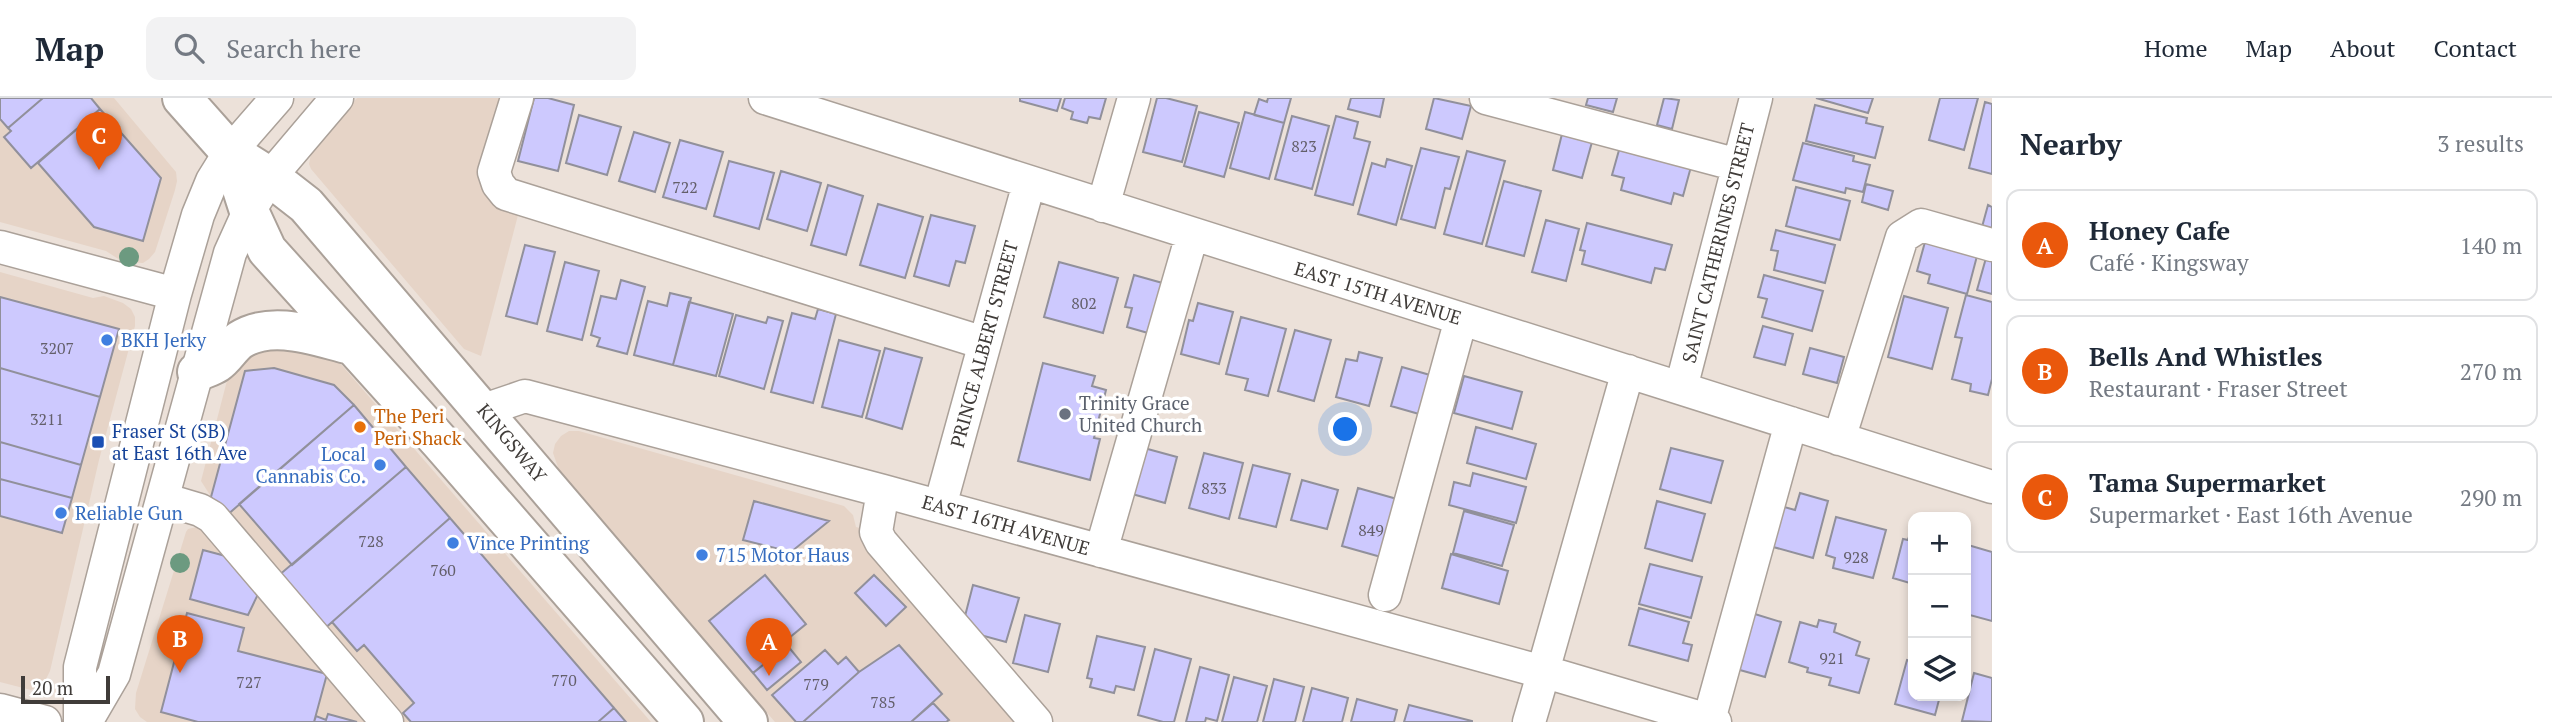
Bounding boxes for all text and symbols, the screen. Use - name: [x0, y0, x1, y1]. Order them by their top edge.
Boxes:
- search box: [146, 17, 636, 80]
- text: Map: [35, 27, 104, 70]
- icon: search: [170, 29, 208, 67]
- text: Search here: [226, 31, 361, 65]
- text: Home: [2144, 32, 2208, 64]
- text: Map: [2246, 32, 2292, 64]
- text: About: [2330, 32, 2396, 64]
- text: Contact: [2434, 32, 2517, 64]
- pin: C: [76, 112, 122, 170]
- street label: SAINT CATHERINES STREET: [1676, 120, 1760, 365]
- text: Nearby: [2020, 124, 2122, 164]
- text: 3 results: [2437, 128, 2524, 159]
- house number: 823: [1291, 135, 1317, 157]
- house number: 722: [672, 176, 698, 198]
- text: Honey Cafe: [2089, 213, 2230, 247]
- text: A: [2037, 230, 2053, 261]
- text: 140 m: [2460, 230, 2522, 261]
- street label: PRINCE ALBERT STREET: [944, 237, 1023, 450]
- text: Café · Kingsway: [2089, 247, 2249, 278]
- street label: EAST 15TH AVENUE: [1292, 255, 1465, 330]
- house number: 802: [1071, 292, 1097, 314]
- place label: BKH Jerky: [121, 327, 207, 352]
- marker: BKH Jerky: [99, 332, 115, 348]
- house number: 3207: [40, 337, 74, 359]
- text: Bells And Whistles: [2089, 339, 2323, 373]
- text: B: [2038, 356, 2052, 387]
- text: 270 m: [2460, 356, 2522, 387]
- text: Restaurant · Fraser Street: [2089, 373, 2348, 404]
- place label: Trinity Grace United Church: [1079, 390, 1202, 437]
- street label: KINGSWAY: [472, 398, 553, 488]
- place label: The Peri Peri Shack: [374, 403, 462, 450]
- marker: Trinity Grace United Church: [1057, 406, 1073, 422]
- house number: 3211: [30, 408, 64, 430]
- your location: [1328, 412, 1362, 446]
- place label: Fraser St (SB) at East 16th Ave: [112, 418, 247, 465]
- marker: The Peri Peri Shack: [352, 419, 368, 435]
- marker: Fraser St (SB) at East 16th Ave: [90, 434, 106, 450]
- place label: Local Cannabis Co.: [255, 441, 366, 488]
- marker: Local Cannabis Co.: [372, 457, 388, 473]
- text: Tama Supermarket: [2089, 465, 2326, 499]
- house number: 833: [1201, 477, 1227, 499]
- text: C: [2038, 482, 2053, 513]
- text: 290 m: [2460, 482, 2522, 513]
- street label: EAST 16TH AVENUE: [919, 489, 1093, 560]
- text: Supermarket · East 16th Avenue: [2089, 499, 2413, 530]
- place label: Reliable Gun: [75, 500, 183, 525]
- marker: Reliable Gun: [53, 505, 69, 521]
- map controls: [1908, 512, 1971, 701]
- button: +: [1908, 512, 1971, 575]
- house number: 849: [1358, 519, 1384, 541]
- house number: 728: [358, 530, 384, 552]
- place label: Vince Printing: [467, 530, 590, 555]
- marker: Vince Printing: [445, 535, 461, 551]
- place label: 715 Motor Haus: [716, 542, 850, 567]
- house number: 928: [1843, 546, 1869, 568]
- marker: 715 Motor Haus: [694, 547, 710, 563]
- house number: 760: [430, 559, 456, 581]
- button: −: [1908, 575, 1971, 638]
- pin: B: [157, 615, 203, 673]
- pin: A: [746, 618, 792, 676]
- button: layers: [1908, 638, 1971, 701]
- house number: 921: [1819, 647, 1845, 669]
- house number: 770: [551, 669, 577, 691]
- house number: 727: [236, 671, 262, 693]
- scale bar: [21, 673, 110, 705]
- house number: 779: [803, 673, 829, 695]
- text: 20 m: [32, 675, 73, 700]
- house number: 785: [870, 691, 896, 713]

